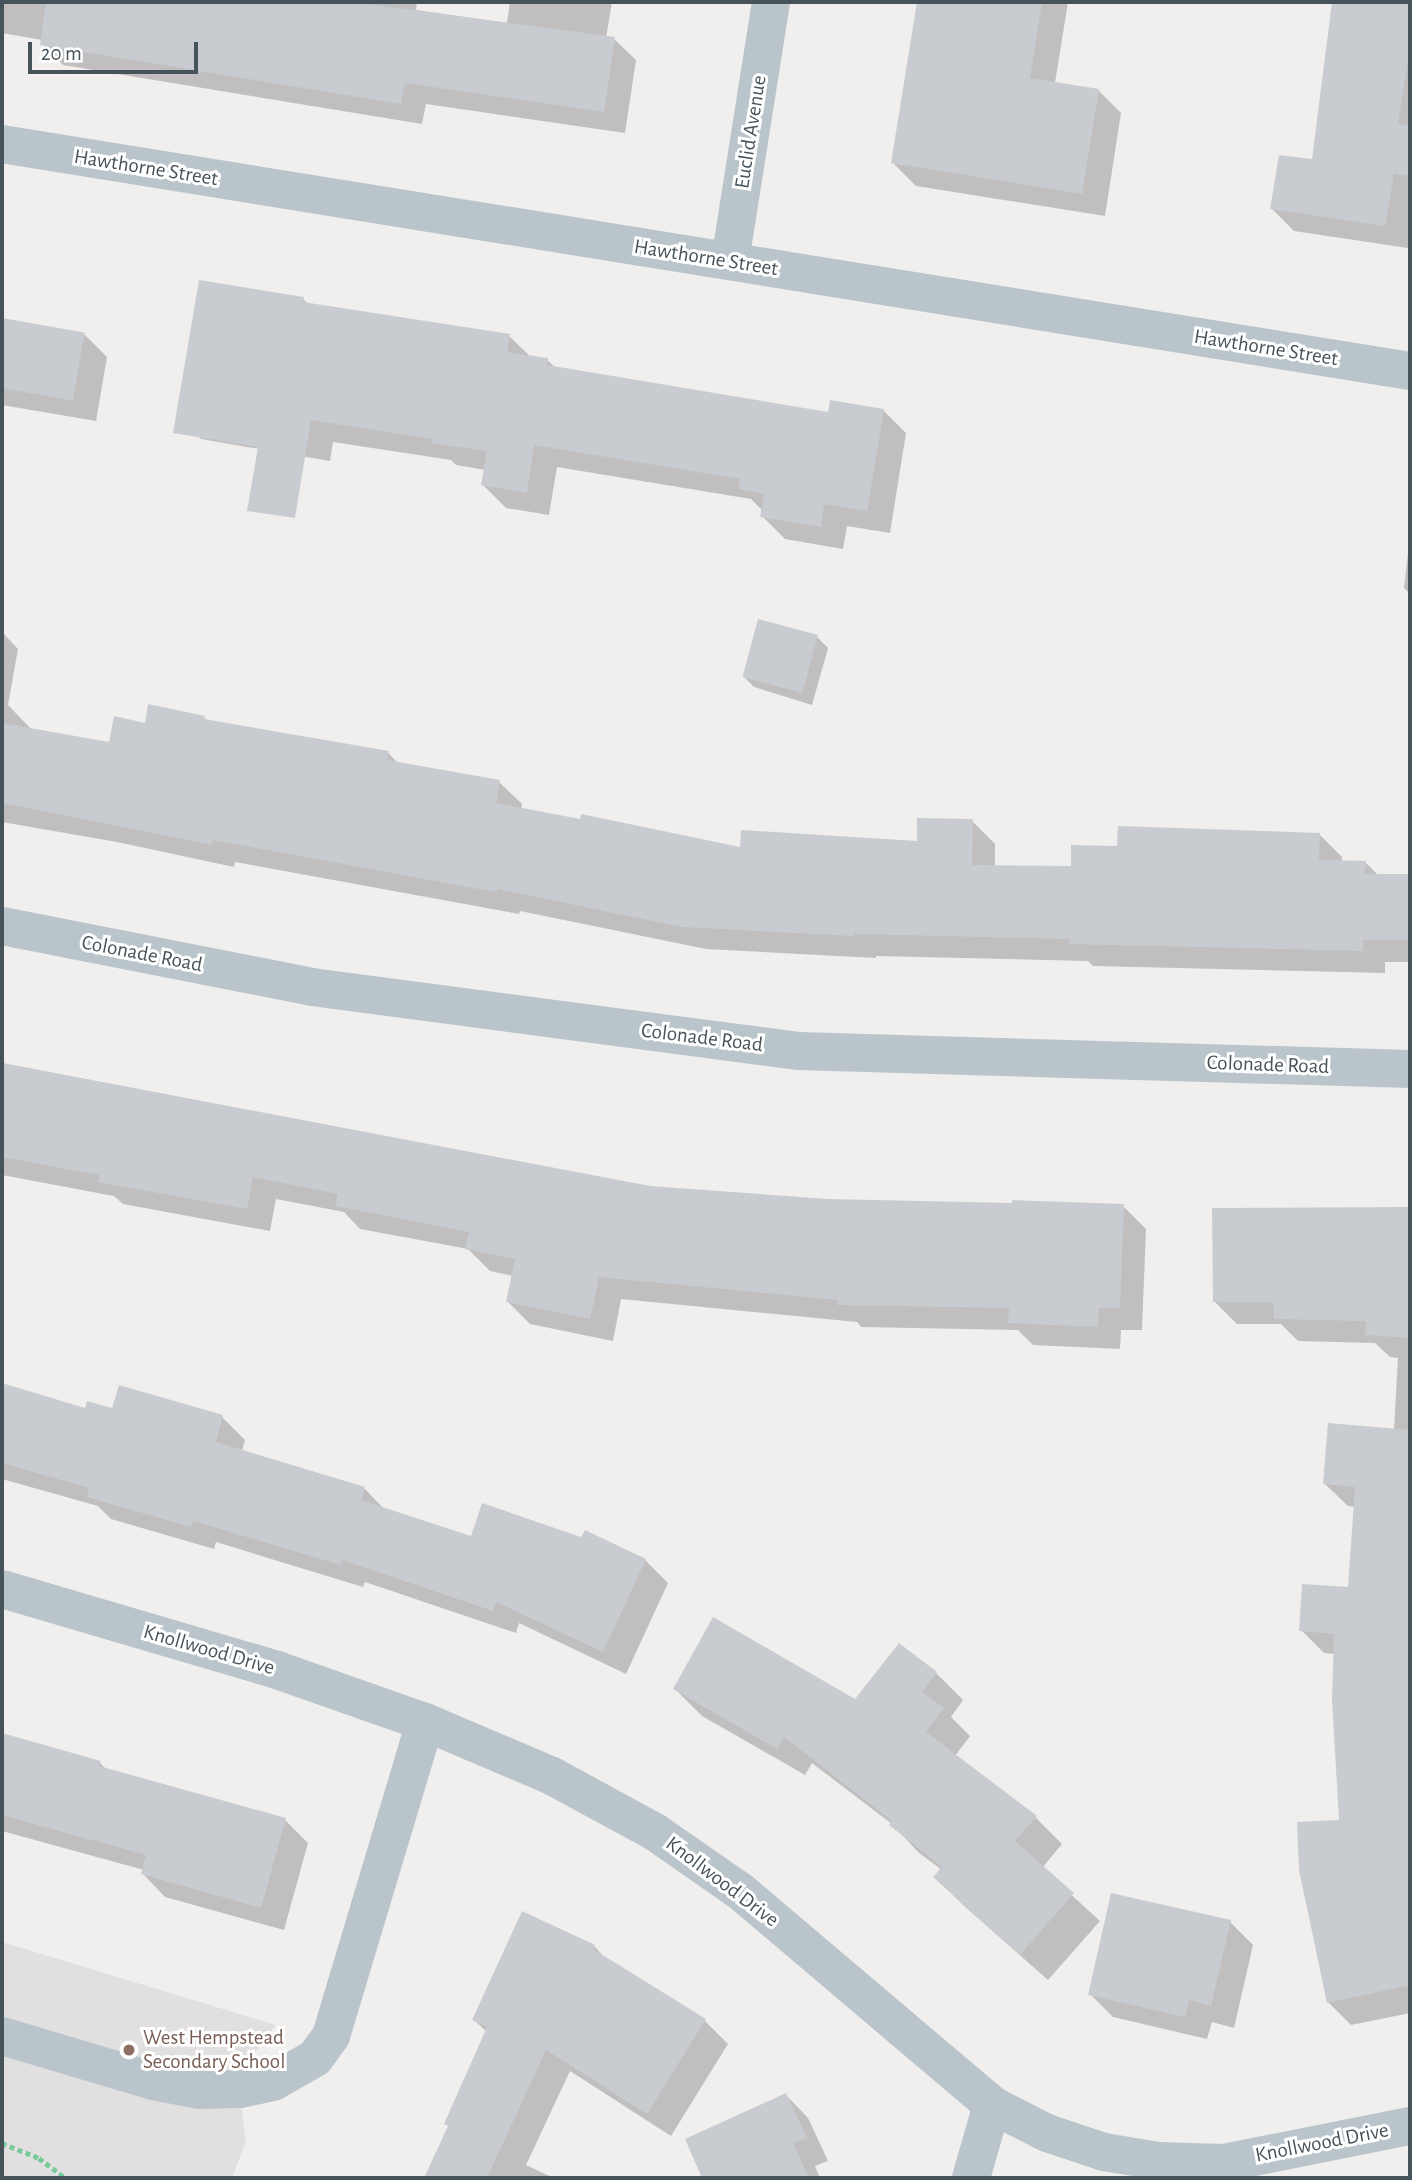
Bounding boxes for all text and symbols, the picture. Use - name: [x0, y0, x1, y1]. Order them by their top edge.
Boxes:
- scale bar: [32, 28, 201, 72]
- text: 20 m: [41, 43, 82, 64]
- street label: Euclid Avenue: [730, 74, 772, 190]
- street label: Hawthorne Street: [72, 144, 220, 192]
- street label: Hawthorne Street: [632, 234, 780, 282]
- street label: Hawthorne Street: [1192, 324, 1340, 372]
- street label: Colonade Road: [80, 930, 204, 978]
- street label: Colonade Road: [640, 1018, 764, 1058]
- street label: Colonade Road: [1206, 1050, 1330, 1080]
- street label: Knollwood Drive: [141, 1619, 277, 1681]
- street label: Knollwood Drive: [660, 1831, 784, 1933]
- place label: West Hempstead Secondary School: [143, 2025, 285, 2075]
- marker: West Hempstead Secondary School: [121, 2042, 137, 2058]
- street label: Knollwood Drive: [1253, 2118, 1391, 2168]

